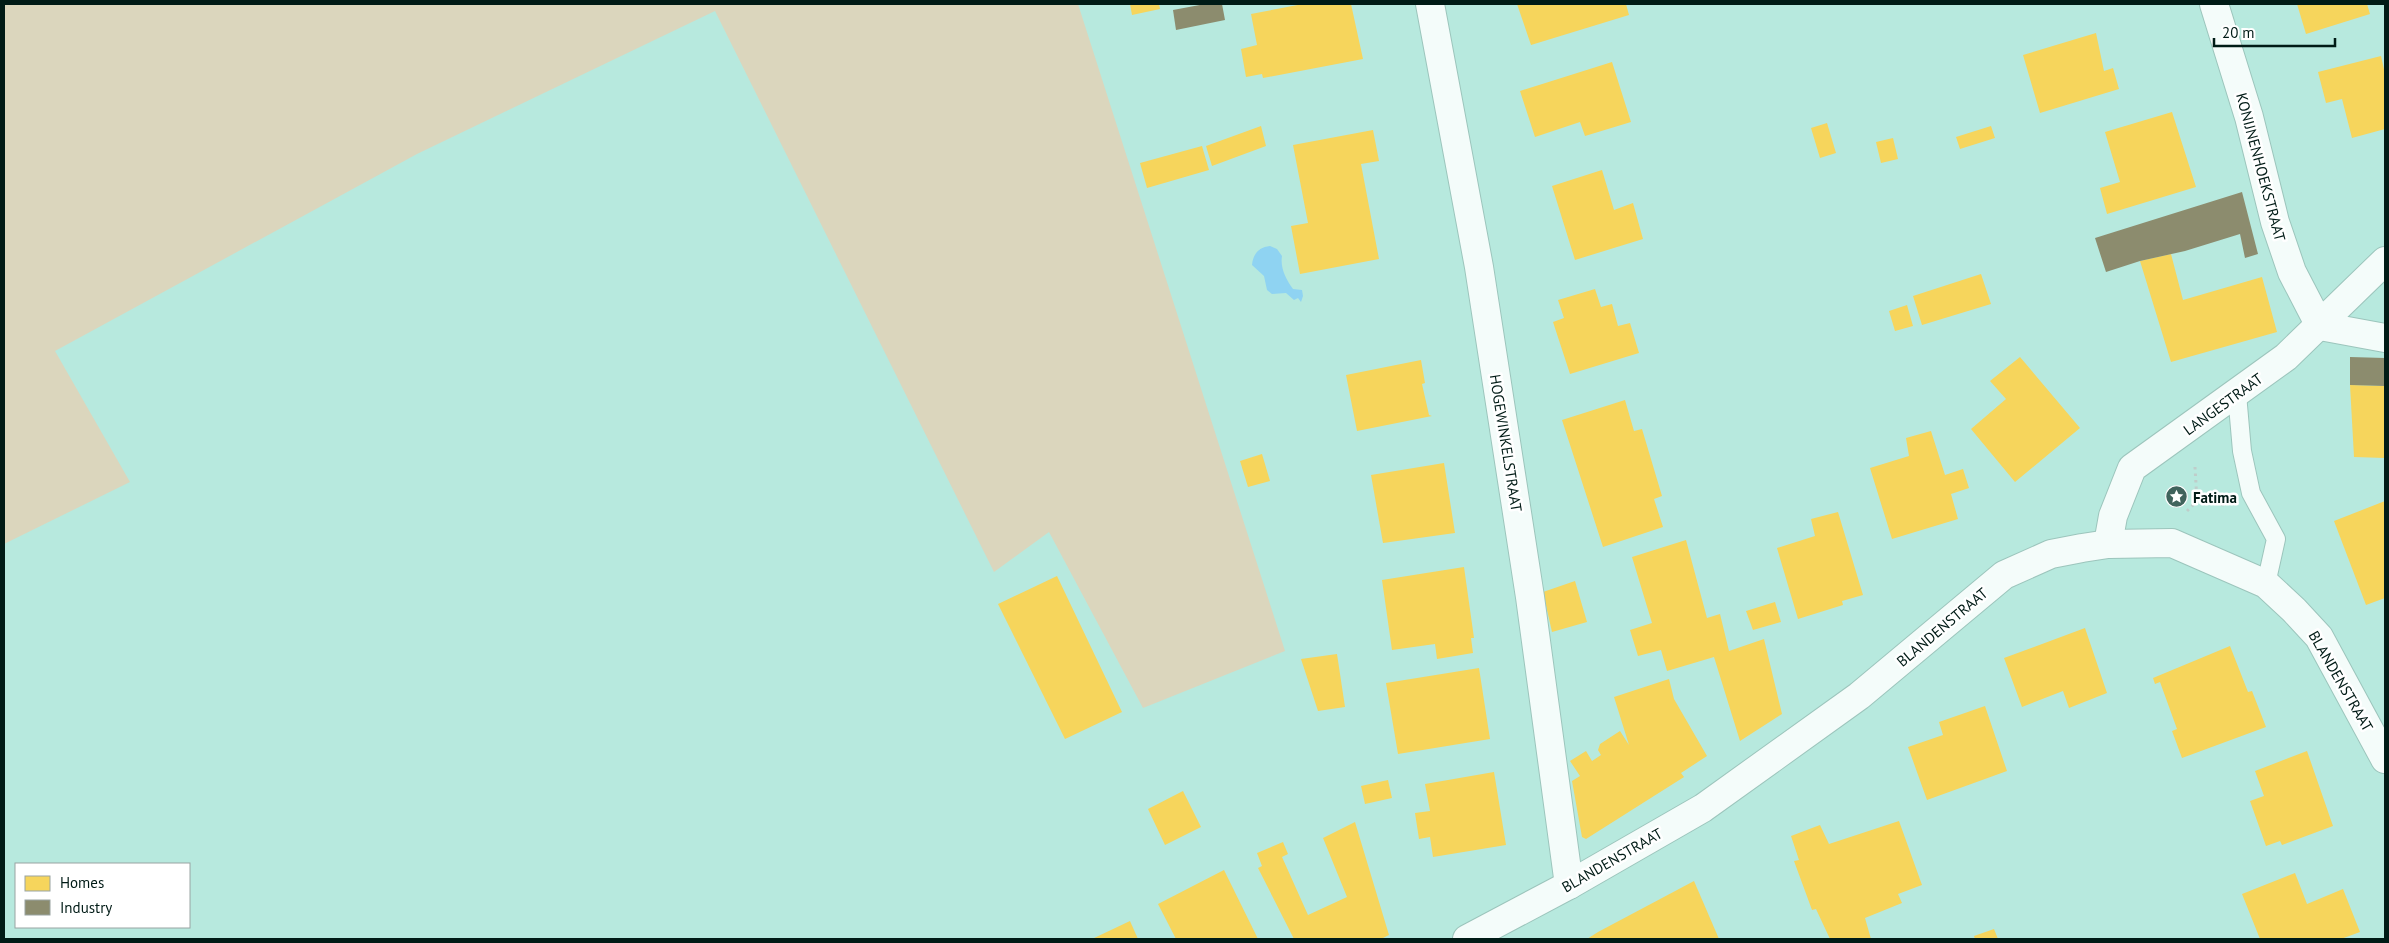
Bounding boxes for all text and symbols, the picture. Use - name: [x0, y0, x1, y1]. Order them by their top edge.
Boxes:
- scale bar: [2214, 15, 2335, 47]
- text: 20 m: [2222, 23, 2255, 42]
- street label: KONIJNENHOEKSTRAAT: [2232, 91, 2290, 244]
- street label: LANGESTRAAT: [2180, 368, 2267, 439]
- street label: HOGEWINKELSTRAAT: [1486, 373, 1526, 514]
- place icon: Fatima: [2165, 485, 2189, 509]
- place label: Fatima: [2193, 488, 2237, 507]
- street label: BLANDENSTRAAT: [1893, 583, 1992, 671]
- street label: BLANDENSTRAAT: [2304, 627, 2378, 735]
- street label: BLANDENSTRAAT: [1558, 823, 1666, 897]
- legend: [15, 863, 190, 928]
- text: Homes: [60, 873, 104, 892]
- text: Industry: [60, 898, 112, 917]

